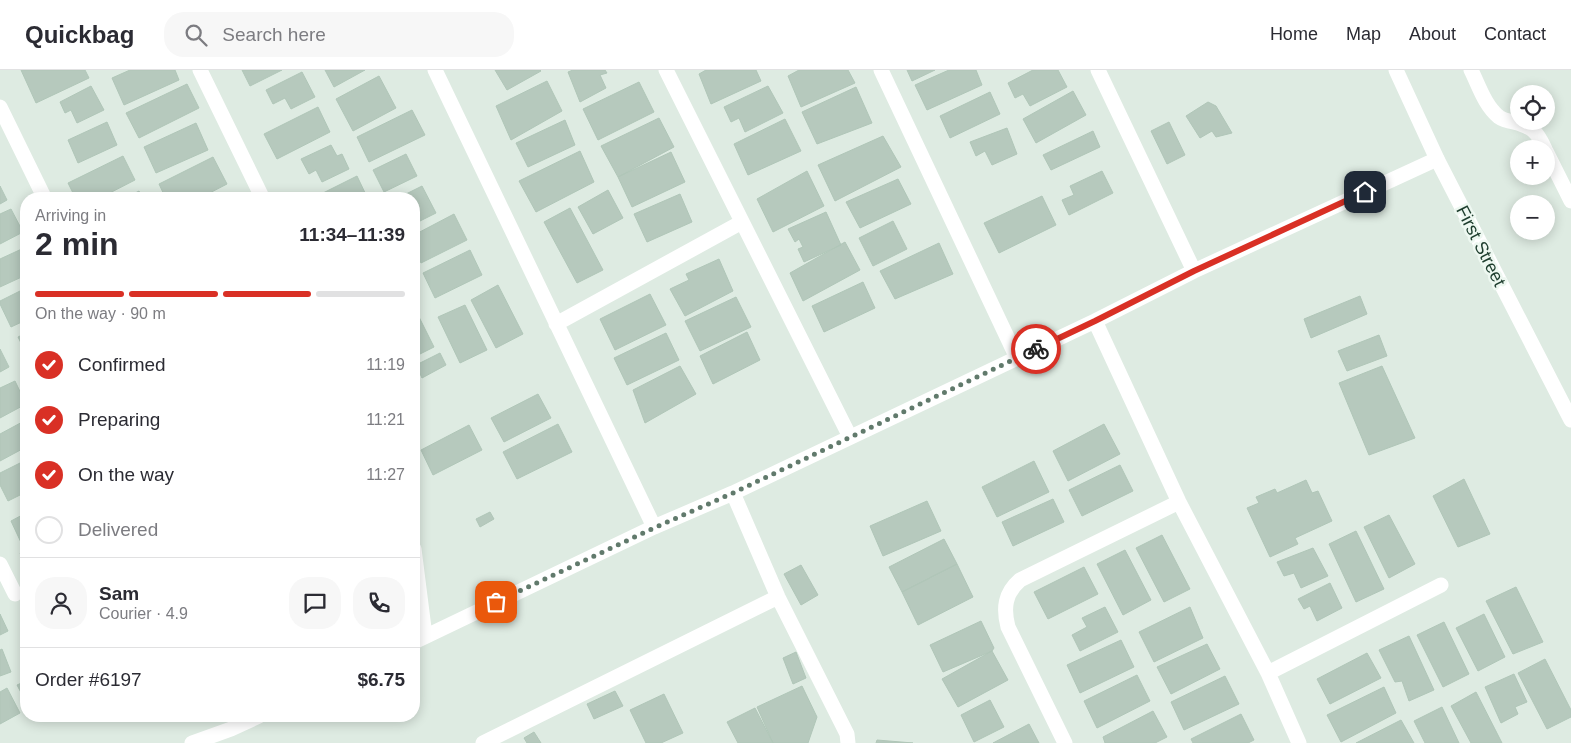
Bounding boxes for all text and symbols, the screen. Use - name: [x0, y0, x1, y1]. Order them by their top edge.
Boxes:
- search box: [164, 12, 514, 57]
- text: Quickbag: [25, 21, 134, 48]
- icon: search: [182, 21, 210, 49]
- text: Search here: [222, 24, 326, 45]
- text: Home: [1270, 24, 1318, 44]
- text: Map: [1346, 24, 1381, 44]
- text: About: [1409, 24, 1456, 44]
- text: Contact: [1484, 24, 1546, 44]
- map controls: [1510, 85, 1555, 240]
- button: locate: [1510, 85, 1555, 130]
- button: +: [1510, 140, 1555, 185]
- pin: [1344, 171, 1386, 213]
- icon: home: [1351, 178, 1379, 206]
- button: −: [1510, 195, 1555, 240]
- street label: First Street: [1452, 202, 1510, 290]
- text: Arriving in: [35, 207, 106, 224]
- text: 11:34–11:39: [299, 224, 405, 245]
- text: 2 min: [35, 226, 119, 262]
- text: On the way · 90 m: [35, 305, 166, 322]
- courier: [1011, 324, 1061, 374]
- icon: bike: [1022, 335, 1050, 363]
- icon: check: [35, 351, 63, 379]
- text: Confirmed: [78, 354, 166, 375]
- text: 11:19: [366, 356, 405, 373]
- icon: check: [35, 406, 63, 434]
- text: Preparing: [78, 409, 160, 430]
- text: 11:21: [366, 411, 405, 428]
- icon: check: [35, 461, 63, 489]
- text: On the way: [78, 464, 174, 485]
- text: 11:27: [366, 466, 405, 483]
- text: Delivered: [78, 519, 158, 540]
- button: person: [35, 577, 87, 629]
- button: chat: [289, 577, 341, 629]
- button: phone: [353, 577, 405, 629]
- pin: [475, 581, 517, 623]
- text: Sam: [99, 583, 139, 604]
- icon: bag: [482, 588, 510, 616]
- text: Courier · 4.9: [99, 605, 188, 622]
- text: Order #6197: [35, 669, 142, 690]
- text: $6.75: [357, 669, 405, 690]

